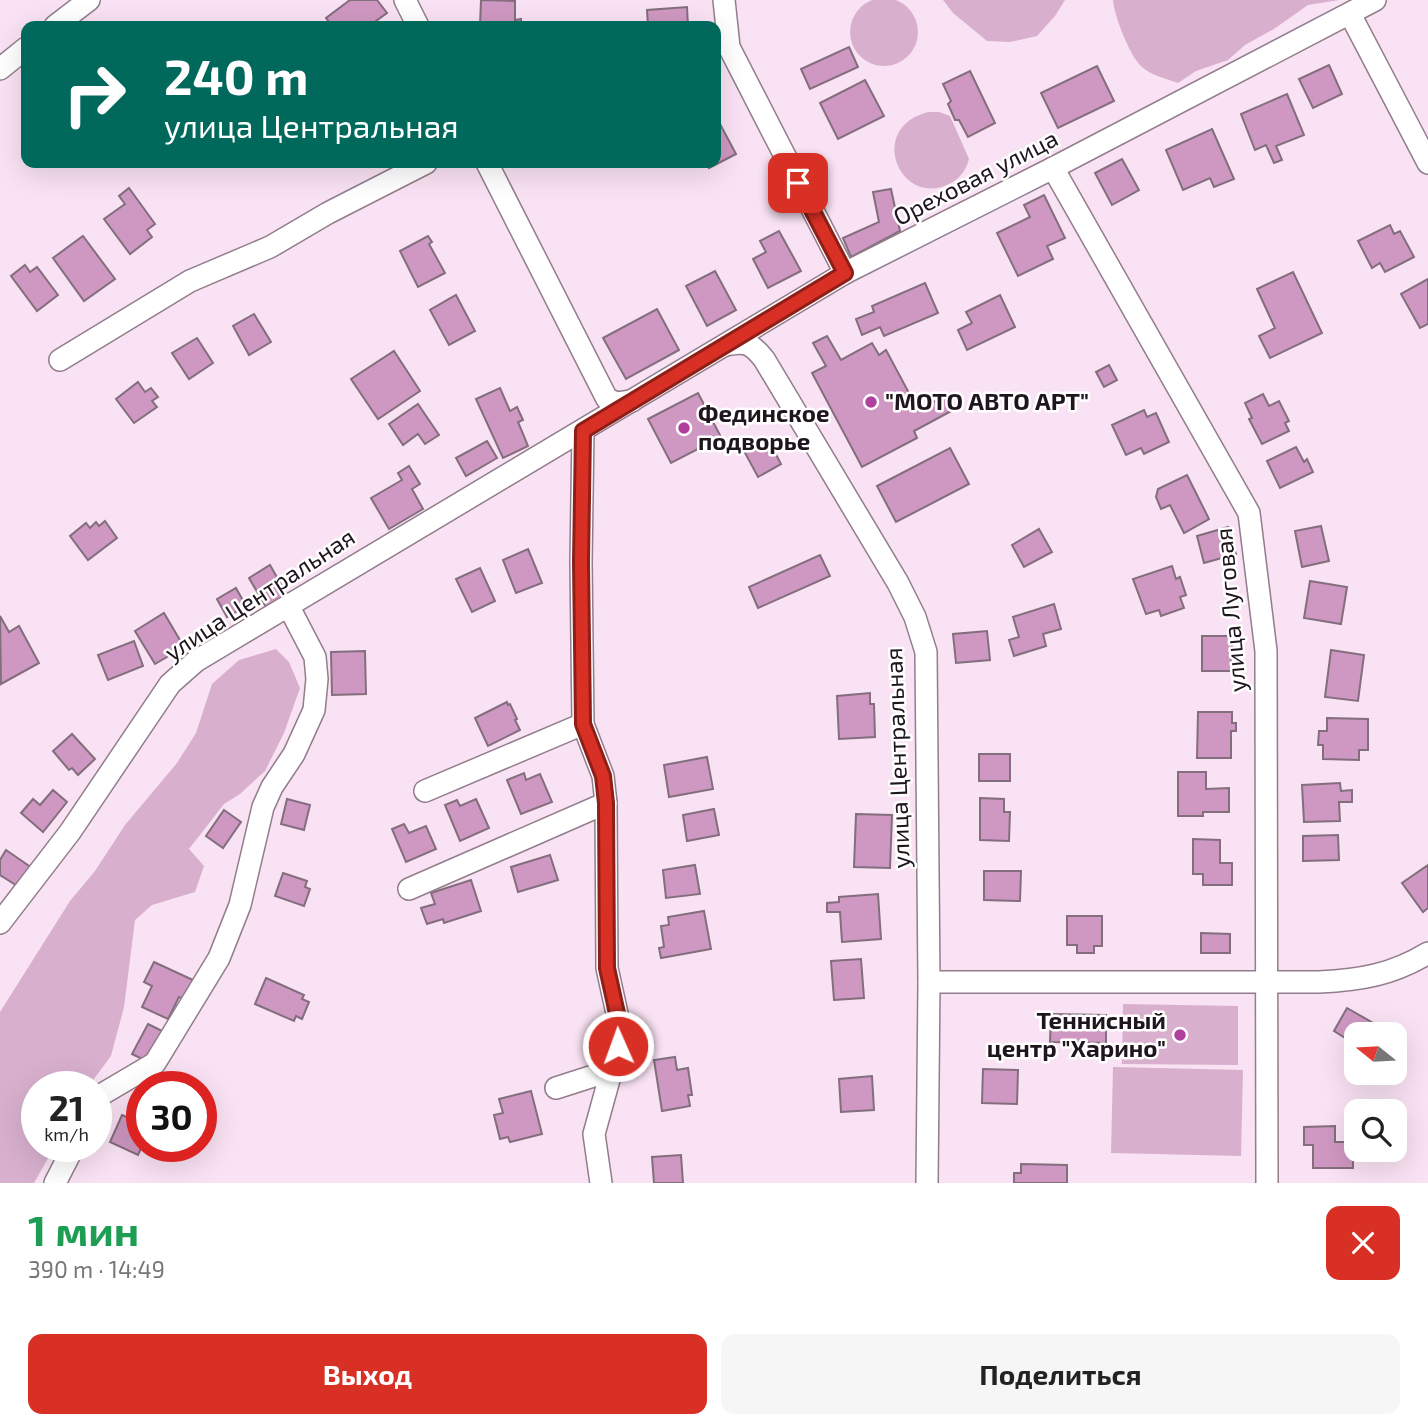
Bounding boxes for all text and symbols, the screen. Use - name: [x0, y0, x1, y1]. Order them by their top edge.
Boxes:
- text: 240 m: [164, 46, 308, 105]
- icon: right: [49, 49, 140, 140]
- text: улица Центральная: [164, 106, 459, 144]
- street label: Ореховая улица: [888, 123, 1063, 232]
- pin: [768, 153, 828, 213]
- icon: arrive: [779, 164, 817, 202]
- place label: "МОТО АВТО АРТ": [885, 386, 1089, 415]
- marker: "МОТО АВТО АРТ": [863, 394, 879, 410]
- place label: Фединское подворье: [698, 398, 830, 455]
- marker: Фединское подворье: [676, 420, 692, 436]
- street label: улица Центральная: [159, 521, 360, 667]
- street label: улица Луговая: [1208, 527, 1252, 694]
- street label: улица Центральная: [878, 647, 916, 869]
- place label: Теннисный центр "Харино": [987, 1005, 1166, 1062]
- position arrow: [581, 1009, 655, 1083]
- north arrow: [1344, 1022, 1407, 1085]
- map controls: [1344, 1022, 1407, 1162]
- marker: Теннисный центр "Харино": [1172, 1027, 1188, 1043]
- speed limit sign: 30: [126, 1071, 217, 1162]
- text: 21: [49, 1086, 84, 1128]
- button: search: [1344, 1099, 1407, 1162]
- text: km/h: [44, 1123, 89, 1145]
- text: 1 мин: [28, 1204, 139, 1254]
- button: close: [1326, 1206, 1400, 1280]
- text: 390 m · 14:49: [28, 1255, 165, 1283]
- button: Выход: [28, 1334, 707, 1414]
- button: Поделиться: [721, 1334, 1400, 1414]

